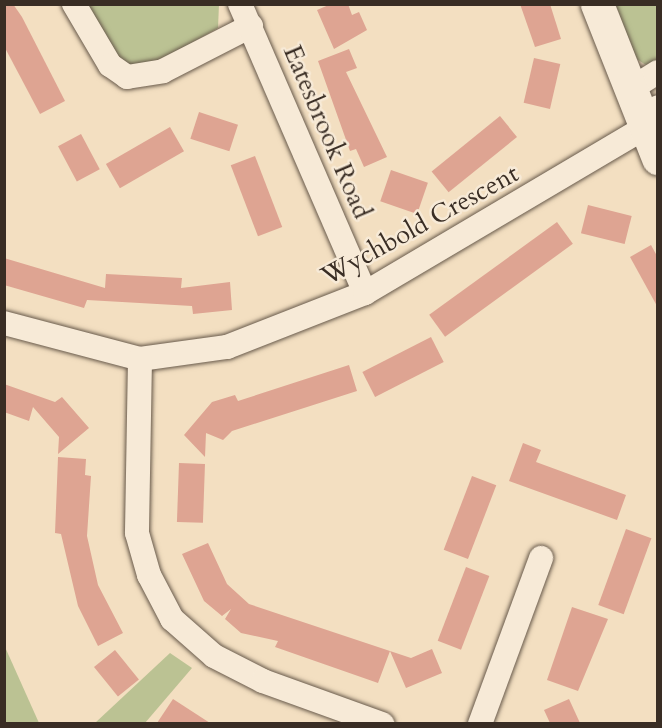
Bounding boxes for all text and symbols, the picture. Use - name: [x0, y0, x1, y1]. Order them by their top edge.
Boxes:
- street label: Eatesbrook Road: [276, 40, 378, 224]
- street label: Wychbold Crescent: [316, 158, 524, 292]

